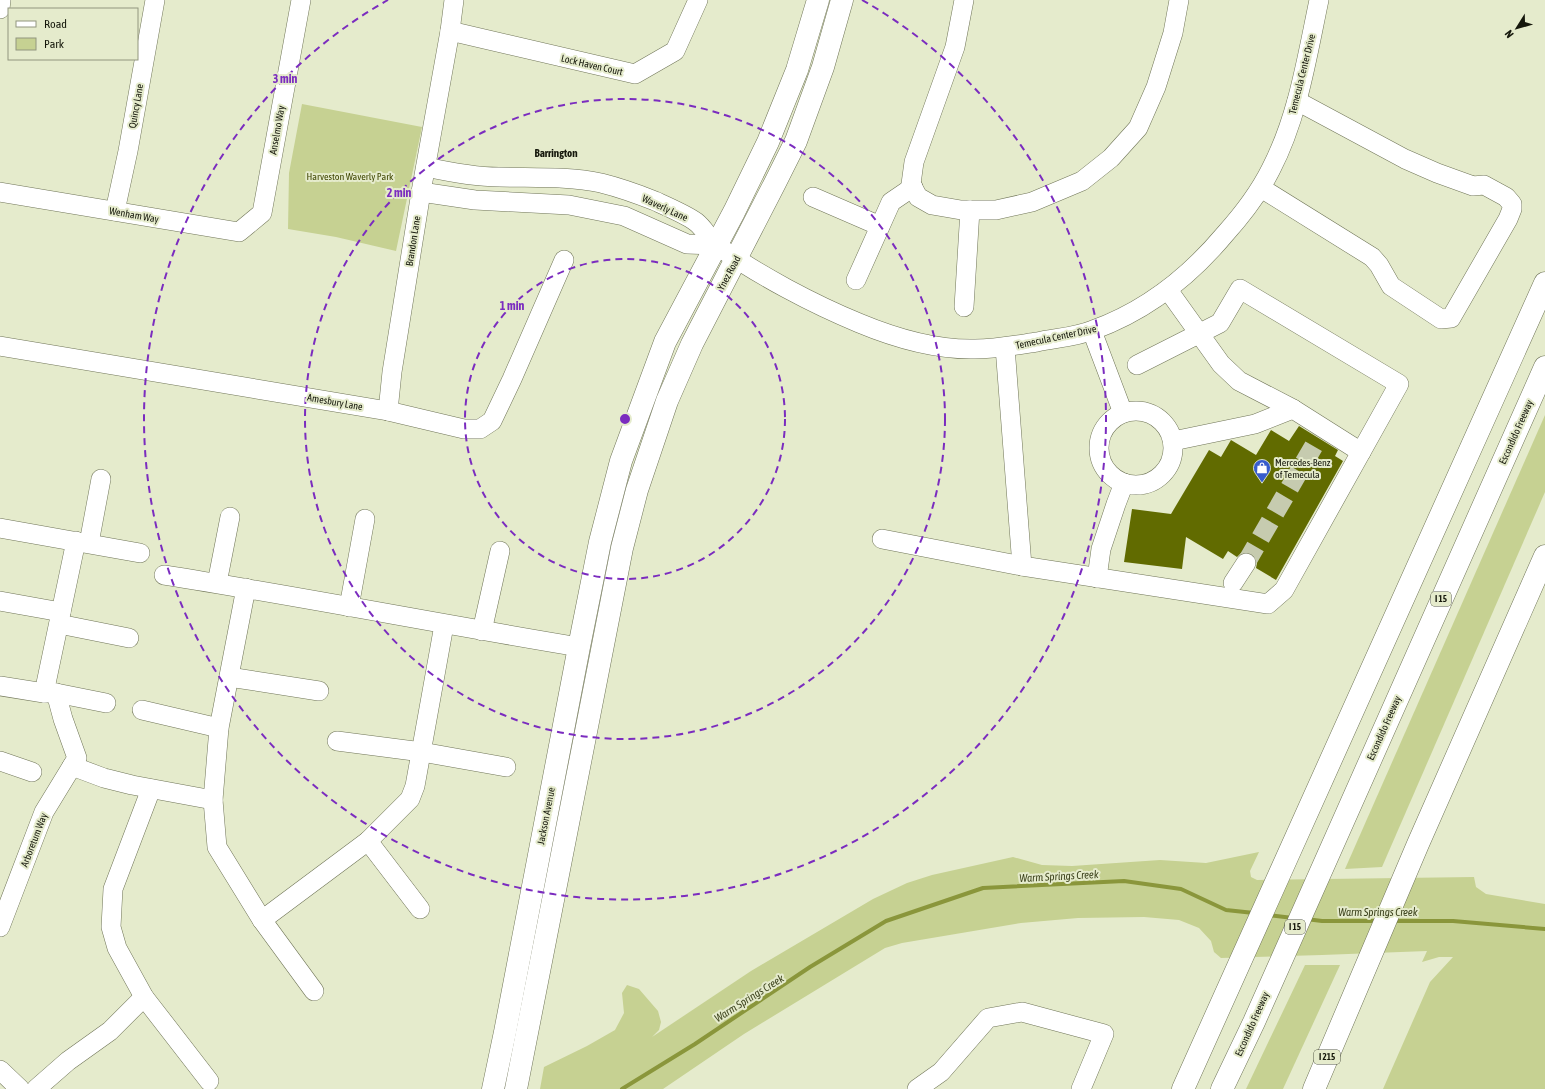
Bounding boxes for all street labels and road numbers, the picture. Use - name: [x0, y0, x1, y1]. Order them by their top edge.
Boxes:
- street label: Temecula Center Drive: [1287, 32, 1317, 115]
- street label: Lock Haven Court: [560, 53, 624, 77]
- street label: Quincy Lane: [127, 82, 145, 129]
- street label: Anselmo Way: [267, 105, 287, 155]
- street label: Waverly Lane: [640, 193, 690, 224]
- street label: Wenham Way: [108, 205, 160, 225]
- street label: Brandon Lane: [404, 215, 422, 267]
- street label: Ynez Road: [715, 254, 743, 292]
- street label: Temecula Center Drive: [1015, 323, 1098, 351]
- street label: Amesbury Lane: [306, 392, 364, 412]
- street label: Escondido Freeway: [1497, 398, 1535, 466]
- road number: I 15: [1431, 592, 1451, 606]
- street label: Escondido Freeway: [1365, 694, 1403, 762]
- street label: Jackson Avenue: [535, 786, 557, 846]
- street label: Arboretum Way: [19, 812, 49, 868]
- road number: I 15: [1285, 920, 1305, 934]
- street label: Escondido Freeway: [1233, 990, 1271, 1058]
- road number: I 215: [1314, 1050, 1340, 1064]

